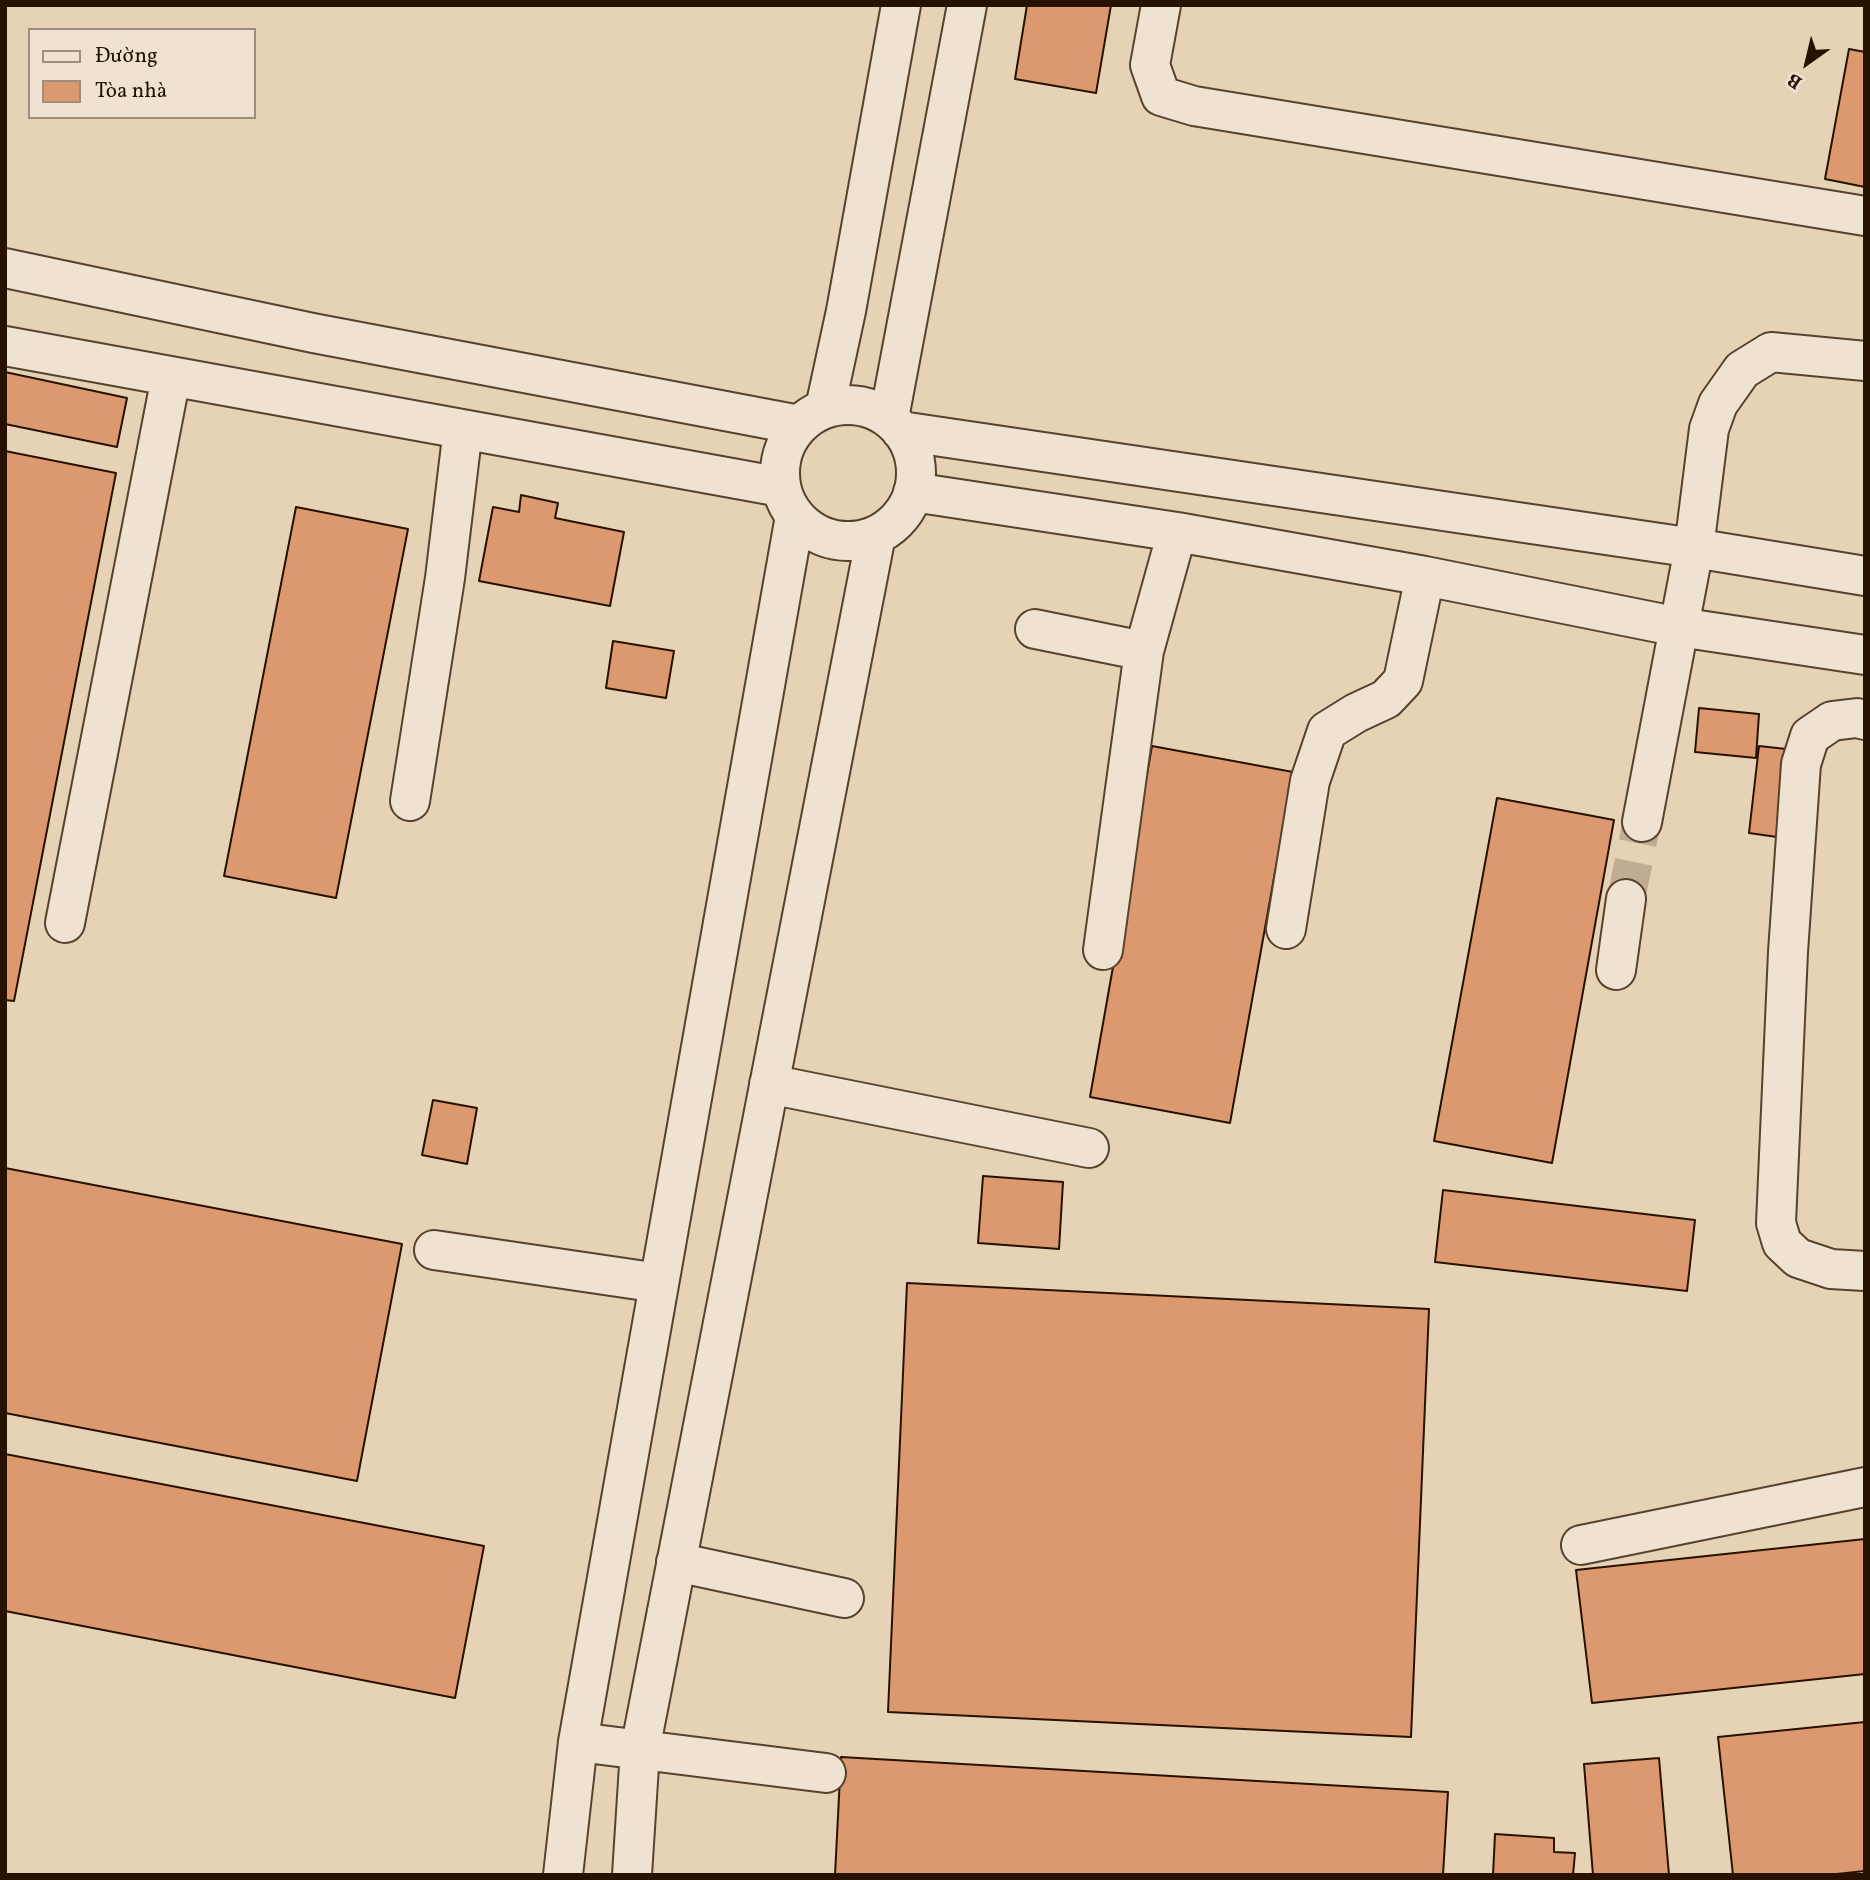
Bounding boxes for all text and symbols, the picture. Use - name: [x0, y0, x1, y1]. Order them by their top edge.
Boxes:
- legend: [28, 28, 256, 119]
- north arrow: [1772, 28, 1842, 98]
- text: Đường: [95, 42, 158, 71]
- text: B: [1783, 66, 1808, 95]
- text: Tòa nhà: [95, 77, 167, 106]

